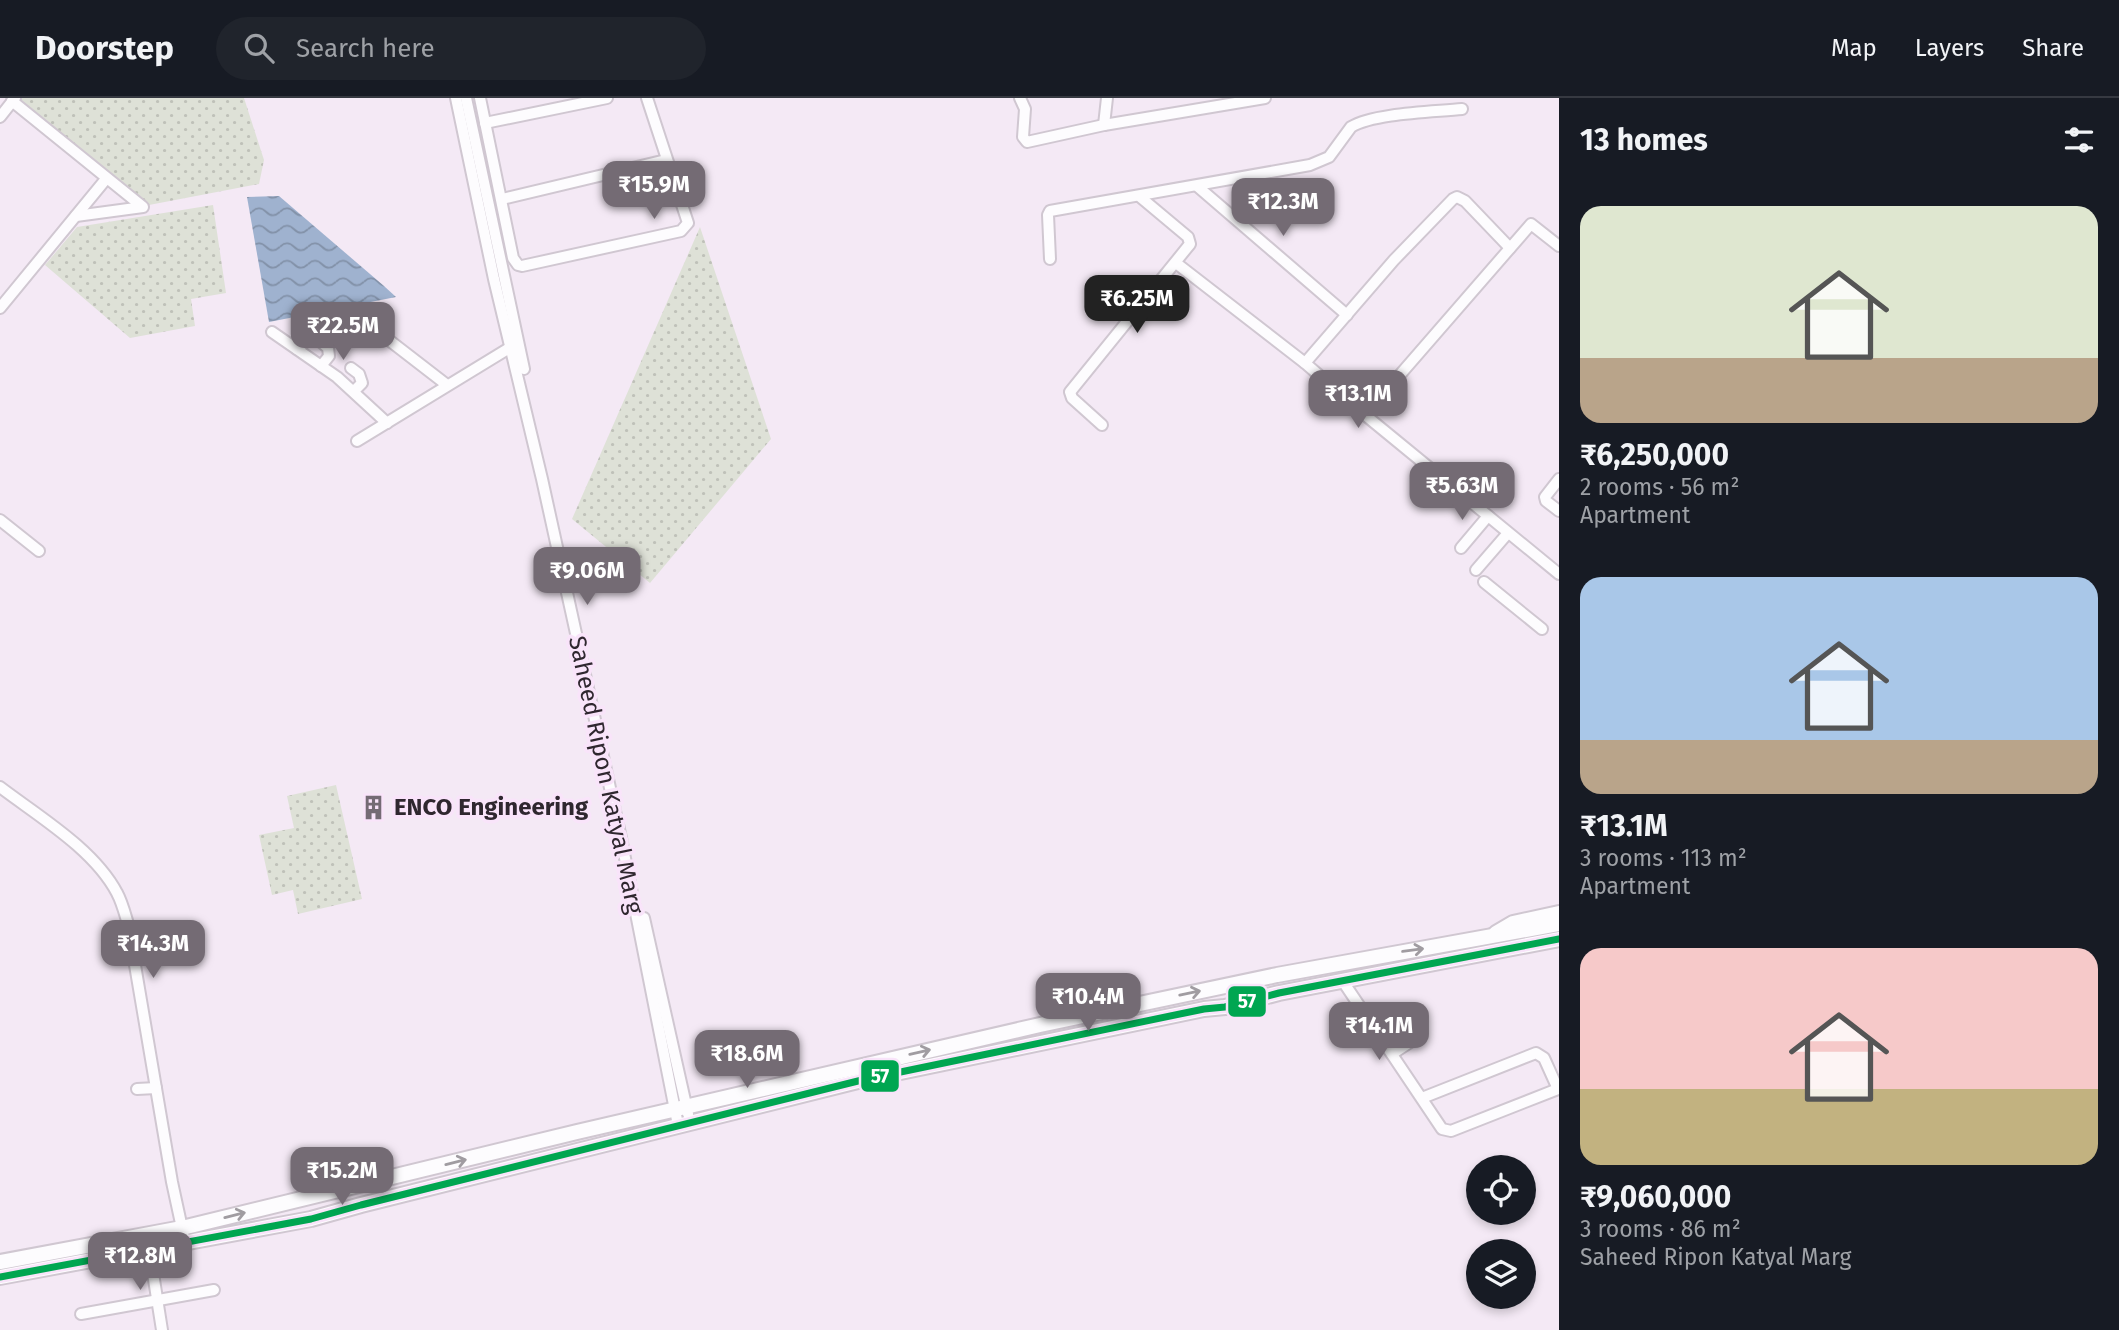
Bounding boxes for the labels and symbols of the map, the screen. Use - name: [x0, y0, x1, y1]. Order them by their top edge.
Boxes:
- pin: ₹15.9M: [597, 162, 711, 221]
- pin: ₹12.3M: [1226, 178, 1340, 238]
- pin: ₹6.25M: [1080, 275, 1194, 335]
- pin: ₹22.5M: [286, 302, 400, 362]
- pin: ₹13.1M: [1301, 370, 1415, 430]
- pin: ₹5.63M: [1405, 462, 1519, 522]
- pin: ₹9.06M: [530, 547, 644, 607]
- street label: Saheed Ripon Katyal Marg: [563, 633, 649, 917]
- building icon: ENCO Engineering: [360, 793, 388, 821]
- place label: ENCO Engineering: [394, 793, 589, 821]
- pin: ₹14.3M: [96, 920, 210, 980]
- one-way arrow: [1401, 943, 1424, 956]
- pin: ₹10.4M: [1031, 974, 1145, 1033]
- line badge: 57: [1227, 985, 1267, 1018]
- one-way arrow: [1178, 986, 1201, 1000]
- text: 57: [1238, 990, 1256, 1013]
- pin: ₹14.1M: [1322, 1002, 1436, 1062]
- pin: ₹18.6M: [690, 1030, 804, 1090]
- one-way arrow: [908, 1045, 931, 1059]
- line badge: 57: [860, 1059, 900, 1093]
- text: 57: [871, 1065, 889, 1088]
- pin: ₹15.2M: [285, 1148, 399, 1207]
- one-way arrow: [444, 1155, 467, 1168]
- one-way arrow: [223, 1208, 246, 1222]
- pin: ₹12.8M: [83, 1232, 197, 1292]

